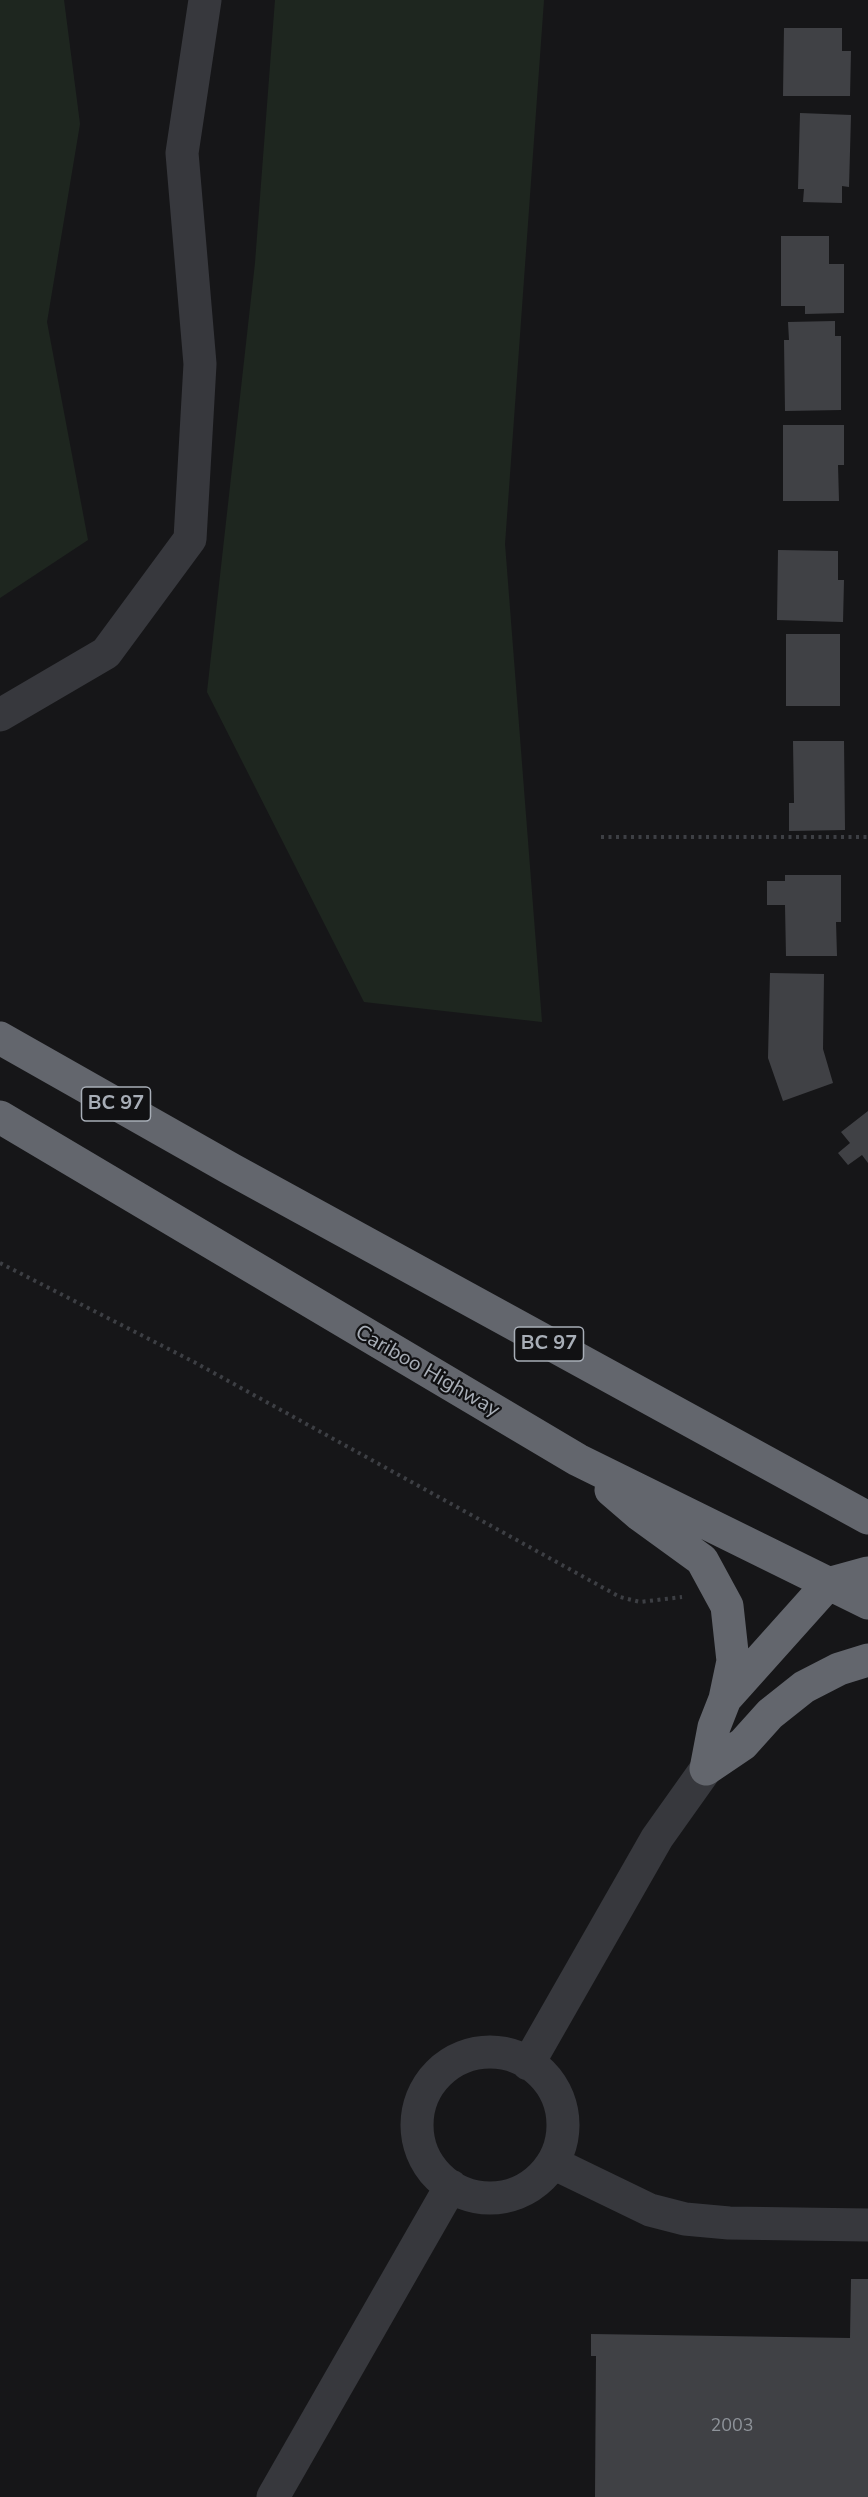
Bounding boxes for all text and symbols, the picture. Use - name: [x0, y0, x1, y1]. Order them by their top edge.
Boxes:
- road number: BC 97: [82, 1087, 150, 1121]
- street label: Cariboo Highway: [350, 1320, 504, 1424]
- road number: BC 97: [514, 1327, 584, 1361]
- house number: 2003: [710, 2416, 754, 2438]

